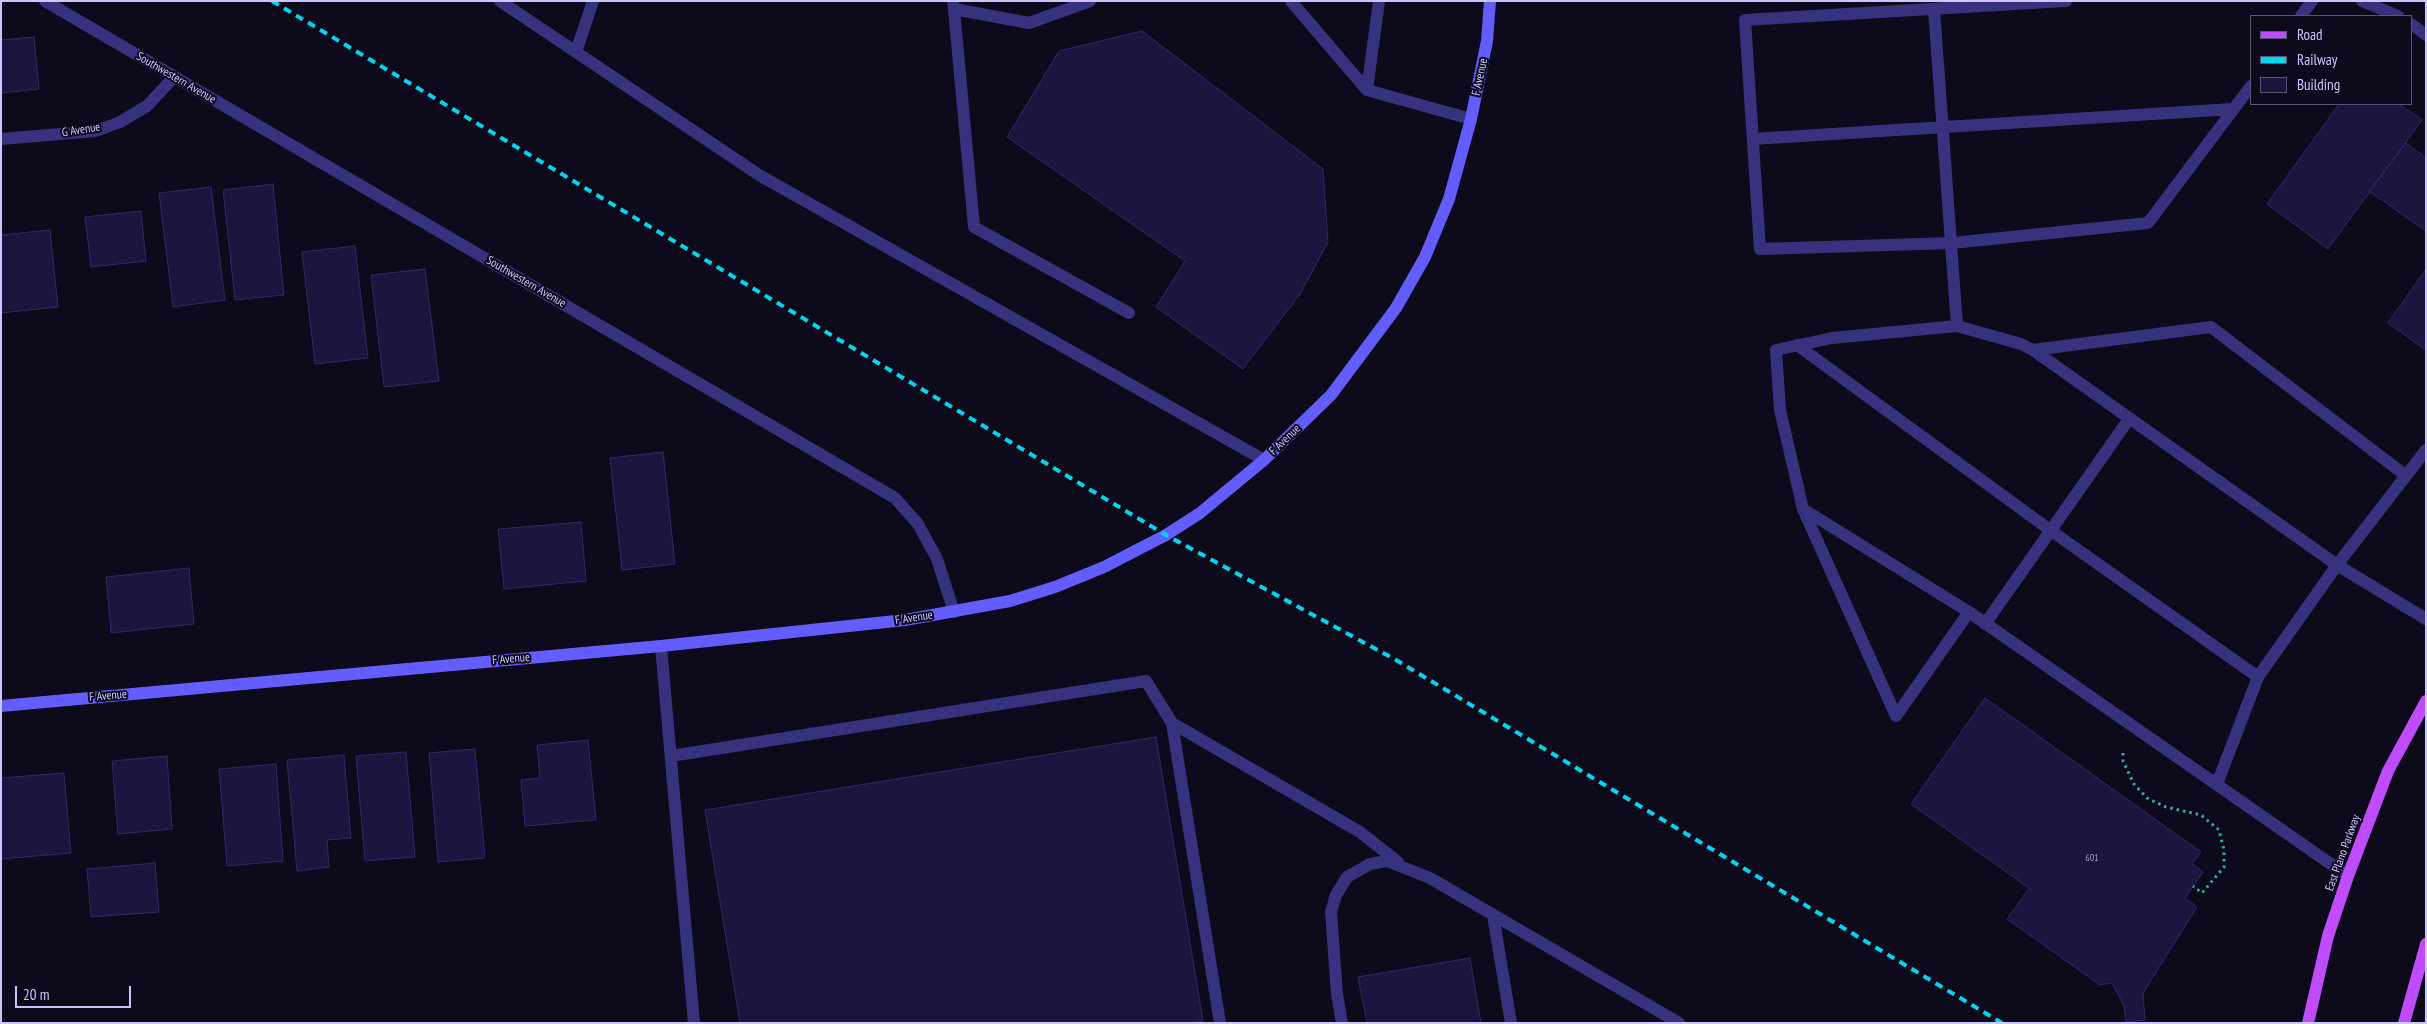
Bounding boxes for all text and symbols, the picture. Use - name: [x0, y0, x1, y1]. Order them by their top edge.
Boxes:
- legend: [2250, 15, 2412, 105]
- text: Road: [2297, 25, 2323, 44]
- street label: Southwestern Avenue: [134, 49, 218, 107]
- text: Railway: [2297, 50, 2337, 69]
- street label: F Avenue: [1469, 57, 1491, 97]
- text: Building: [2297, 75, 2340, 94]
- street label: G Avenue: [61, 120, 101, 140]
- street label: Southwestern Avenue: [484, 253, 568, 311]
- street label: F Avenue: [1266, 422, 1304, 458]
- street label: F Avenue: [894, 608, 934, 628]
- street label: F Avenue: [492, 650, 530, 668]
- street label: F Avenue: [89, 687, 127, 705]
- street label: East Plano Parkway: [2323, 813, 2363, 893]
- house number: 601: [2085, 852, 2099, 864]
- scale bar: [18, 976, 134, 1008]
- text: 20 m: [23, 985, 49, 1004]

